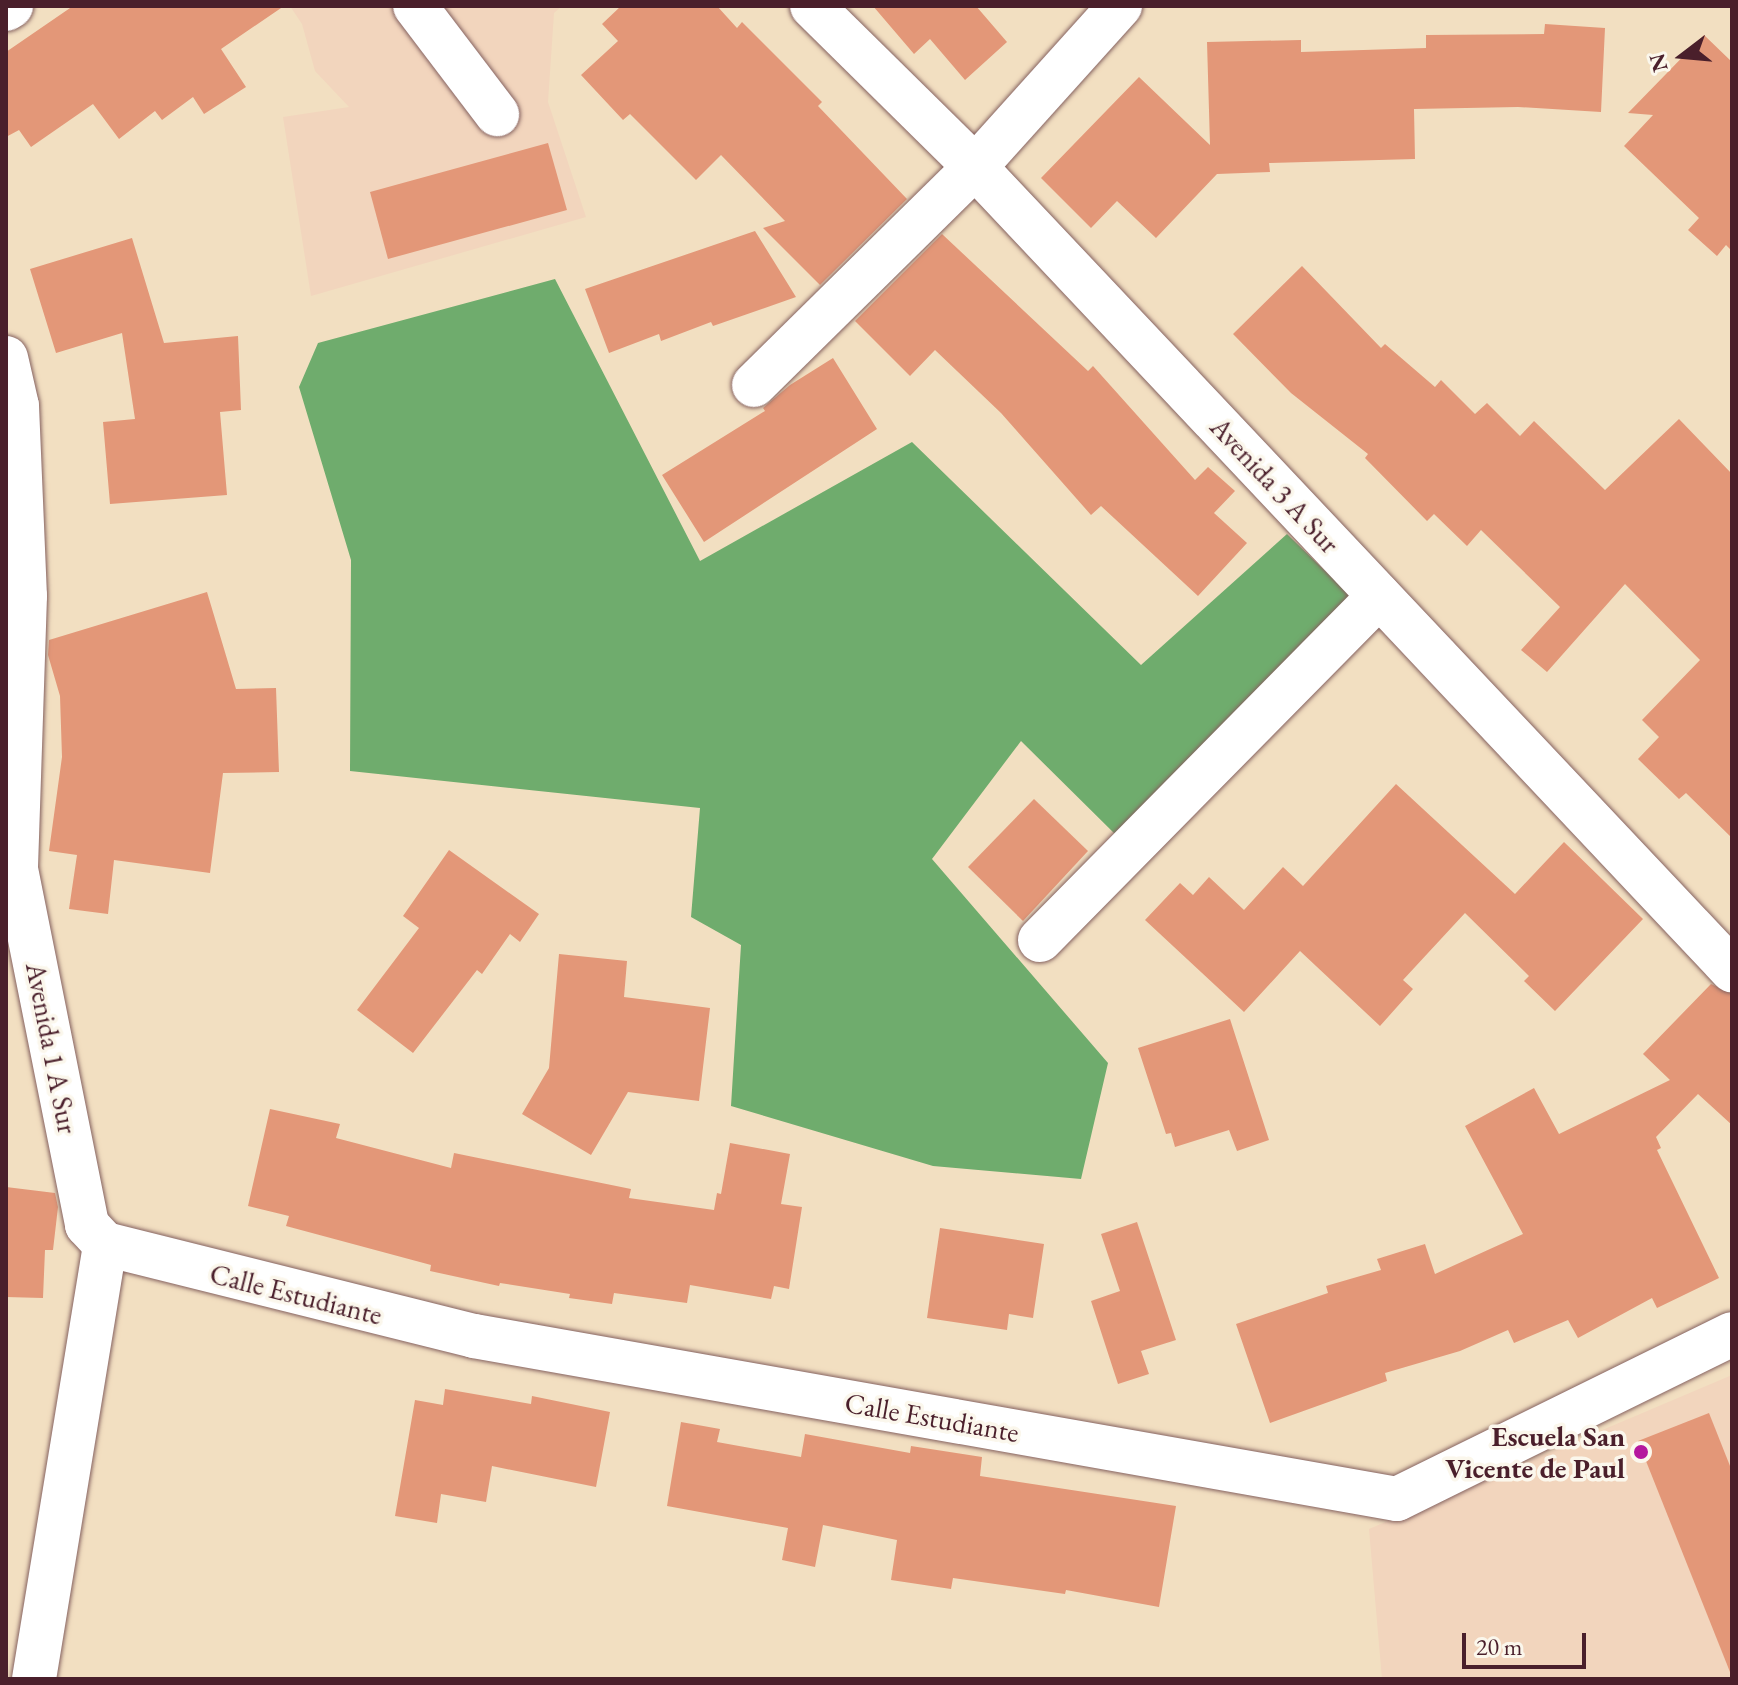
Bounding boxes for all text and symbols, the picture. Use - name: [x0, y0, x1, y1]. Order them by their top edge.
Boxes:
- north arrow: [1642, 16, 1722, 96]
- text: N: [1642, 50, 1675, 75]
- street label: Avenida 3 A Sur: [1204, 410, 1346, 560]
- street label: Avenida 1 A Sur: [19, 960, 85, 1136]
- street label: Calle Estudiante: [207, 1256, 385, 1332]
- street label: Calle Estudiante: [842, 1385, 1022, 1449]
- place label: Escuela San Vicente de Paul: [1445, 1419, 1625, 1485]
- marker: Escuela San Vicente de Paul: [1632, 1443, 1650, 1461]
- scale bar: [1466, 1617, 1590, 1667]
- text: 20 m: [1476, 1631, 1523, 1662]

